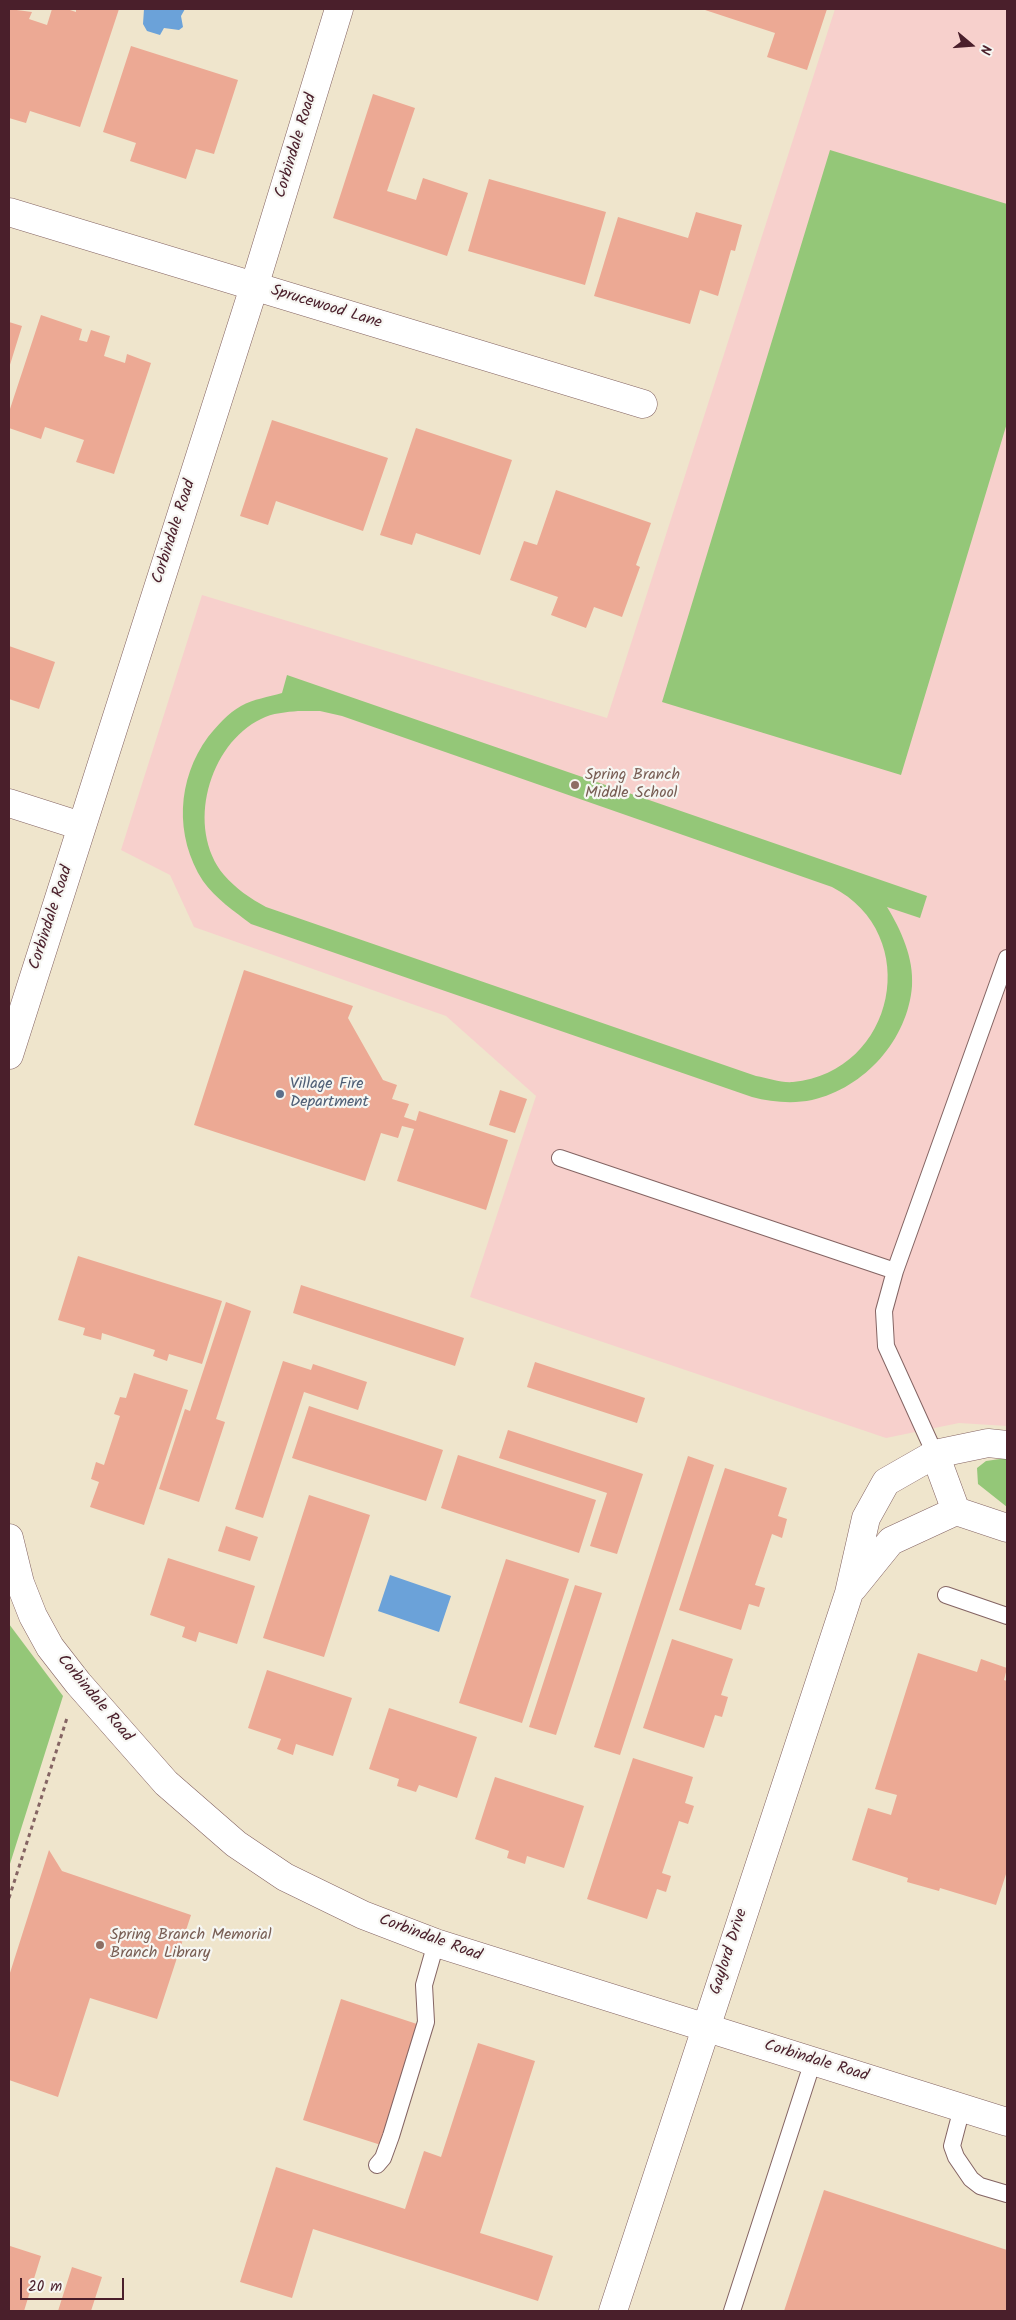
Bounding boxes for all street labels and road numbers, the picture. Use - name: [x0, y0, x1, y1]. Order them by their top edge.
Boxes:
- street label: Corbindale Road: [272, 92, 322, 200]
- street label: Sprucewood Lane: [268, 282, 384, 334]
- street label: Corbindale Road: [149, 478, 201, 586]
- street label: Corbindale Road: [26, 864, 78, 972]
- street label: Corbindale Road: [52, 1651, 136, 1747]
- street label: Gaylord Drive: [707, 1907, 753, 1997]
- street label: Corbindale Road: [376, 1912, 484, 1966]
- street label: Corbindale Road: [762, 2037, 870, 2087]

